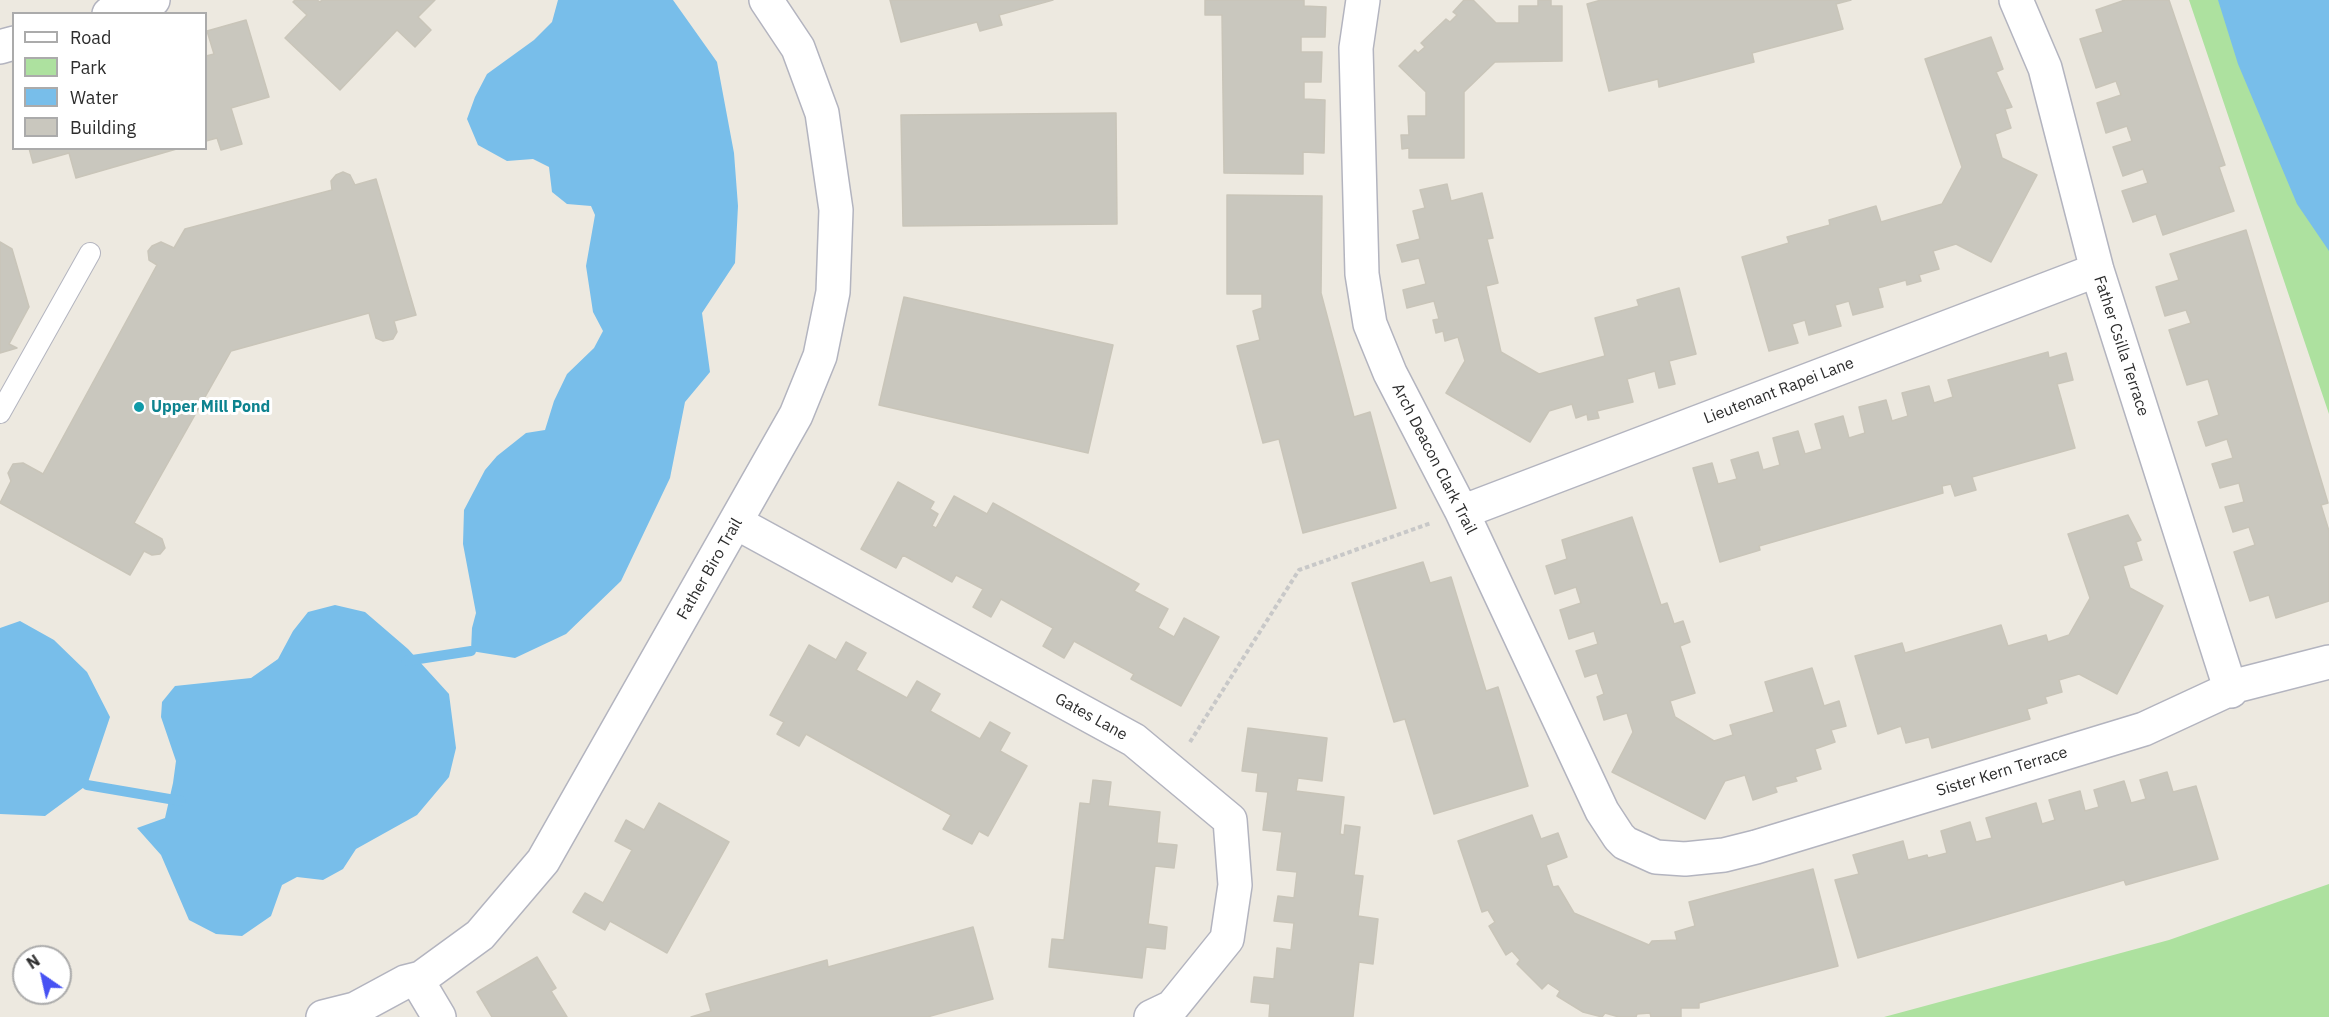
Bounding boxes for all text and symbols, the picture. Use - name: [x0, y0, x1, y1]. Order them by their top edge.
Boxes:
- legend: [12, 12, 207, 150]
- text: Road: [70, 26, 111, 49]
- text: Park: [70, 56, 106, 79]
- text: Water: [70, 86, 118, 109]
- text: Building: [70, 116, 136, 139]
- street label: Father Csilla Terrace: [2089, 273, 2153, 419]
- street label: Lieutenant Rapei Lane: [1701, 354, 1857, 428]
- street label: Arch Deacon Clark Trail: [1388, 380, 1480, 538]
- place label: Upper Mill Pond: [151, 397, 270, 417]
- marker: Upper Mill Pond: [132, 400, 146, 414]
- street label: Father Biro Trail: [673, 515, 747, 623]
- street label: Gates Lane: [1051, 689, 1131, 745]
- street label: Sister Kern Terrace: [1934, 743, 2070, 801]
- north arrow: [12, 945, 72, 1005]
- text: N: [23, 950, 43, 973]

